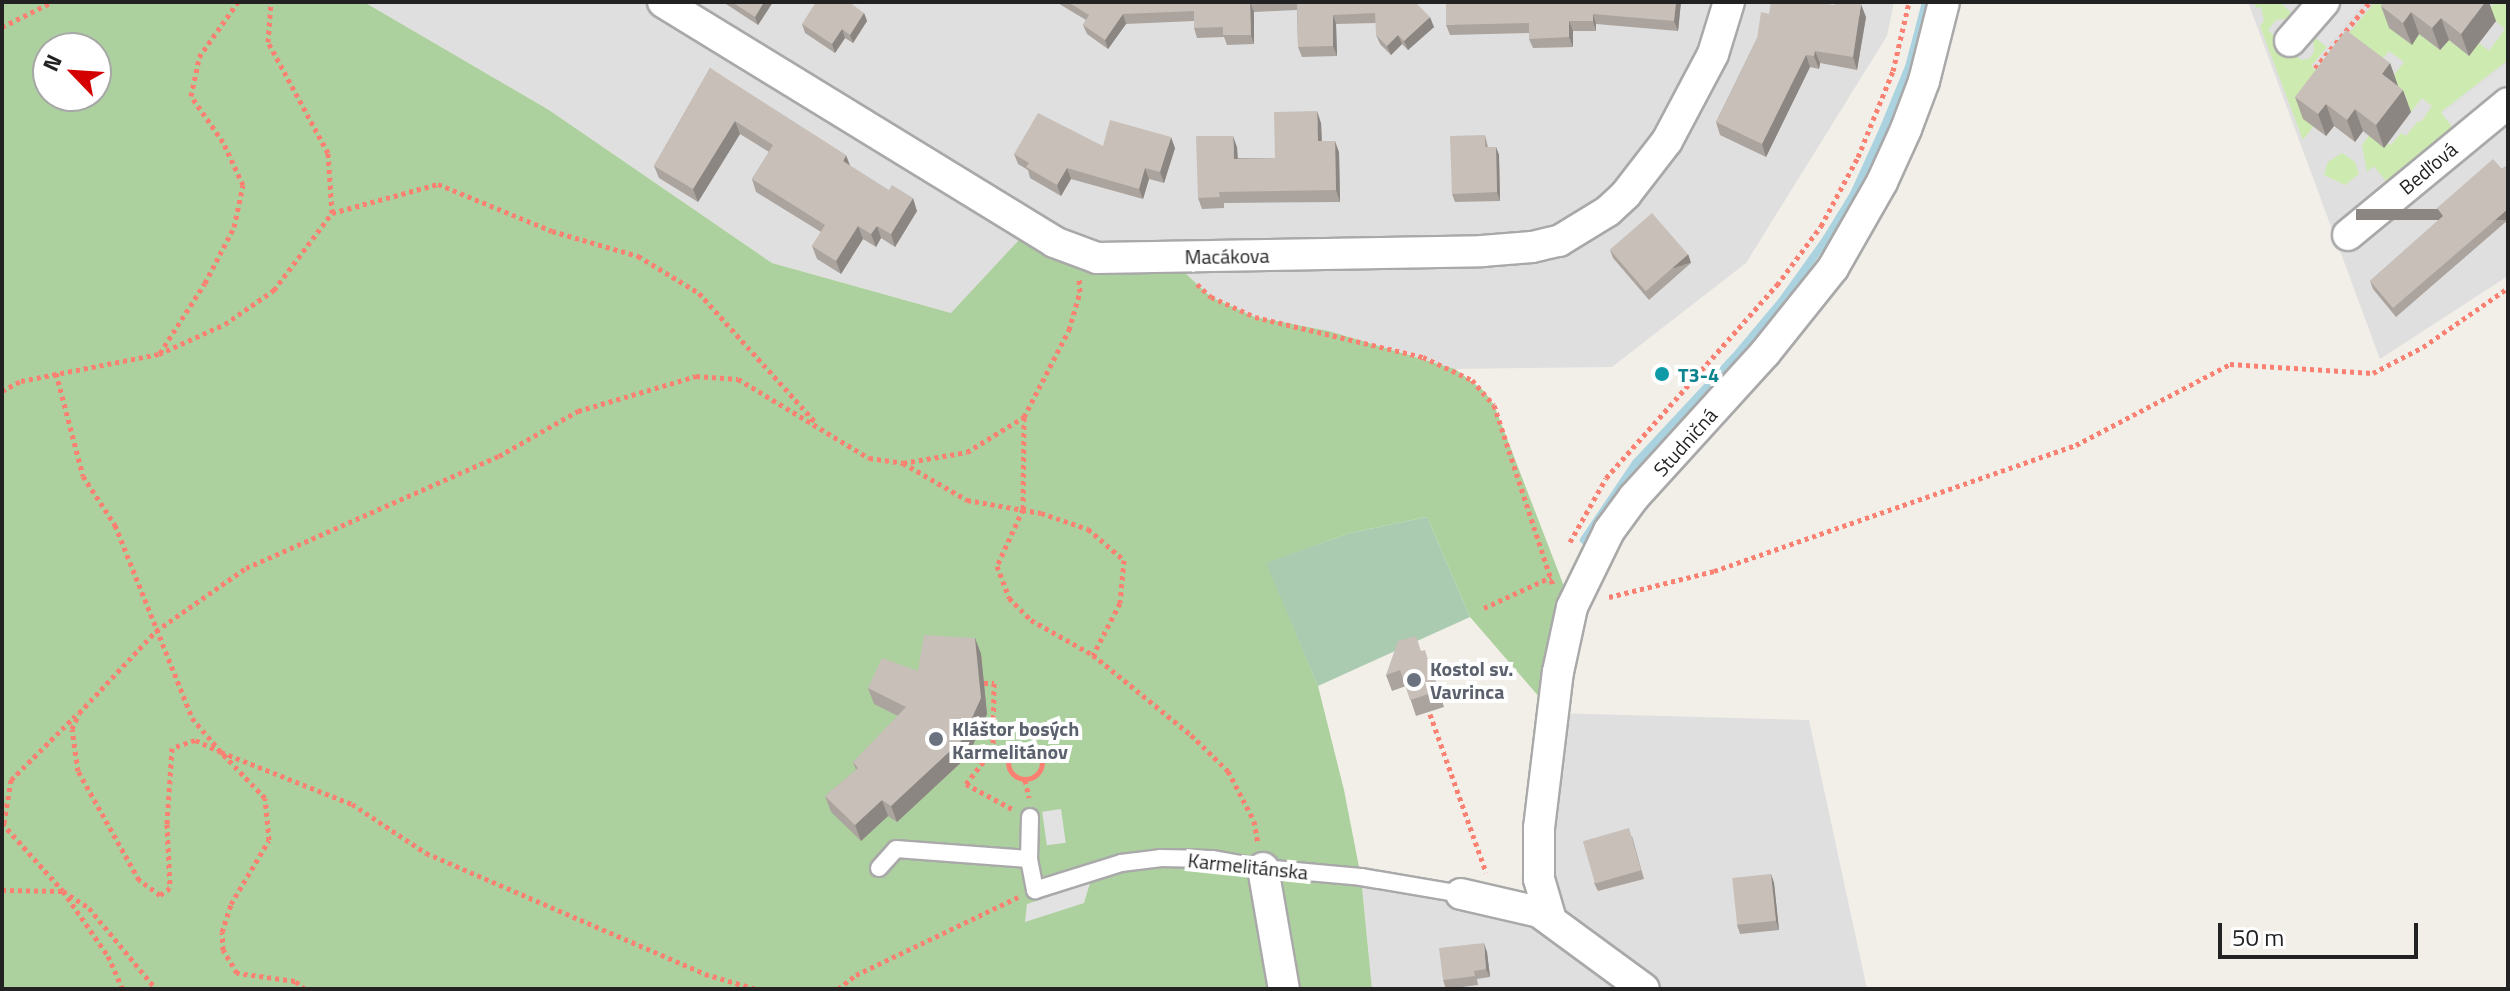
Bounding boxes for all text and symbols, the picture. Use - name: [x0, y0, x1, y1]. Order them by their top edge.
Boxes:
- north arrow: [32, 32, 112, 112]
- text: N: [33, 49, 71, 77]
- street label: Bedľová: [2394, 137, 2462, 199]
- street label: Macákova: [1184, 243, 1270, 269]
- place label: T3-4: [1678, 362, 1719, 386]
- marker: T3-4: [1653, 365, 1671, 383]
- street label: Studničná: [1648, 403, 1722, 481]
- place label: Kostol sv. Vavrinca: [1430, 656, 1513, 703]
- marker: Kostol sv. Vavrinca: [1405, 671, 1423, 689]
- place label: Kláštor bosých Karmelitánov: [952, 716, 1079, 763]
- marker: Kláštor bosých Karmelitánov: [927, 730, 945, 748]
- street label: Karmelitánska: [1187, 848, 1309, 884]
- scale bar: [2222, 907, 2422, 957]
- text: 50 m: [2232, 919, 2284, 955]

